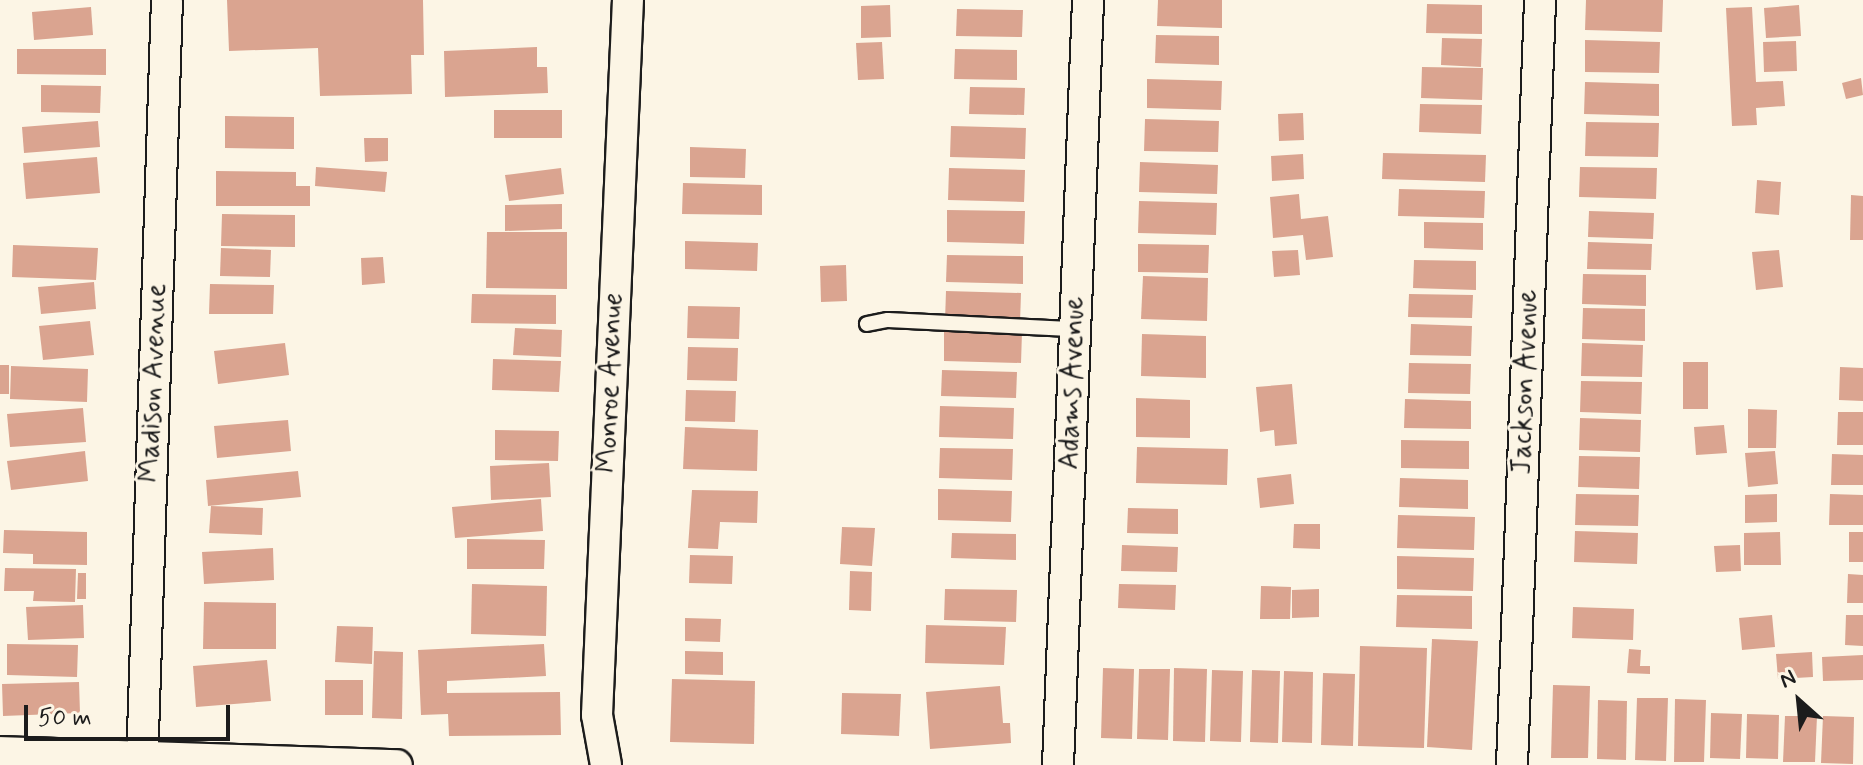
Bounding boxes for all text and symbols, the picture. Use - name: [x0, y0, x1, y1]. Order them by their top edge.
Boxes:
- street label: Jackson Avenue: [1506, 285, 1546, 479]
- street label: Madison Avenue: [134, 287, 174, 479]
- street label: Monroe Avenue: [591, 291, 631, 475]
- street label: Adams Avenue: [1053, 294, 1093, 472]
- north arrow: [1759, 661, 1839, 741]
- text: N: [1775, 664, 1801, 695]
- scale bar: [28, 689, 234, 739]
- text: 50 m: [38, 703, 92, 734]

